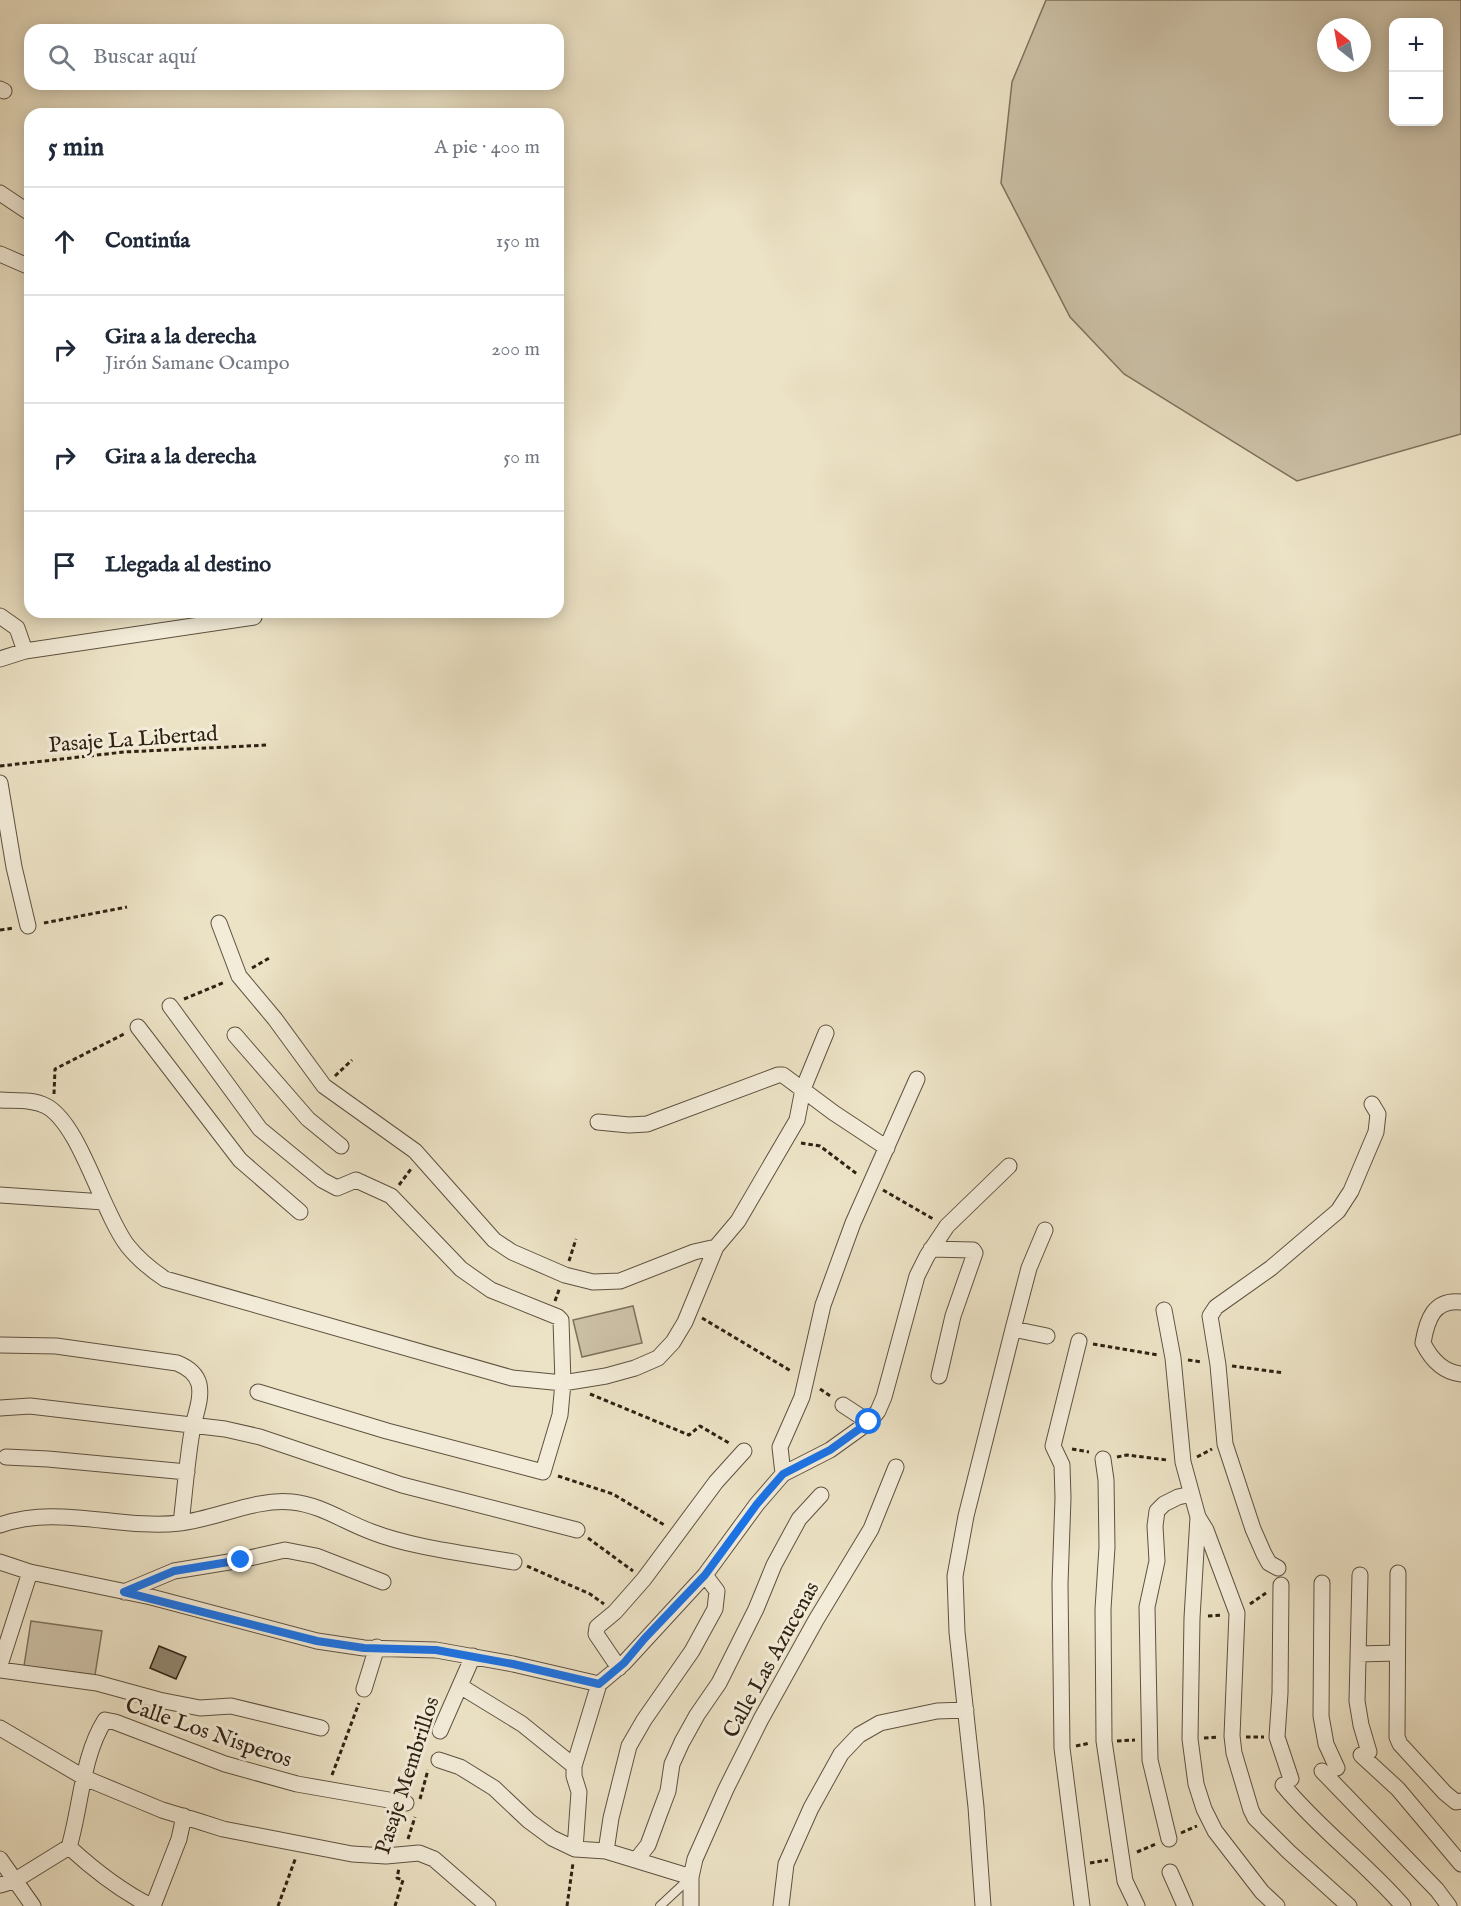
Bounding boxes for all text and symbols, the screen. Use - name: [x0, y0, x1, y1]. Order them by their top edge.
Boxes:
- north arrow: [1317, 18, 1371, 72]
- map controls: [1389, 18, 1443, 126]
- button: +: [1389, 18, 1443, 72]
- search box: [24, 24, 564, 90]
- icon: search: [45, 41, 78, 74]
- text: Buscar aquí: [93, 43, 196, 71]
- button: −: [1389, 72, 1443, 126]
- text: 5 min: [48, 131, 104, 164]
- text: A pie · 400 m: [435, 135, 540, 160]
- icon: ahead: [48, 225, 81, 258]
- text: Continúa: [105, 227, 190, 255]
- text: 150 m: [496, 229, 540, 254]
- text: Gira a la derecha: [105, 323, 256, 351]
- icon: right: [48, 333, 81, 366]
- text: 200 m: [491, 337, 540, 362]
- text: Jirón Samane Ocampo: [105, 351, 290, 376]
- icon: right: [48, 441, 81, 474]
- text: Gira a la derecha: [105, 443, 256, 471]
- text: 50 m: [503, 445, 540, 470]
- icon: arrive: [48, 549, 81, 582]
- text: Llegada al destino: [105, 551, 271, 579]
- street label: Pasaje La Libertad: [48, 720, 219, 760]
- route start: [855, 1408, 881, 1434]
- route end: [227, 1546, 253, 1572]
- street label: Calle Las Azucenas: [717, 1577, 826, 1743]
- street label: Calle Los Nisperos: [121, 1691, 295, 1775]
- street label: Pasaje Membrillos: [369, 1693, 447, 1858]

